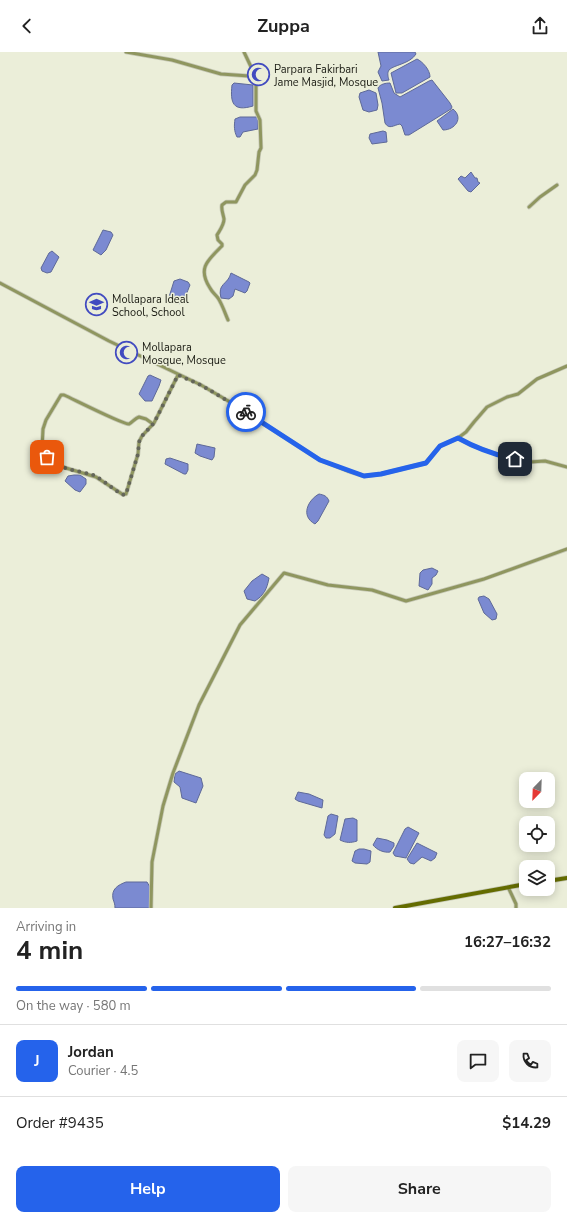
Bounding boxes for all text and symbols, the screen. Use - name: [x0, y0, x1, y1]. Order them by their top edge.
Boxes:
- text: Zuppa: [257, 14, 310, 38]
- icon: back: [16, 15, 38, 37]
- icon: share: [529, 15, 551, 37]
- mosque icon: Parpara Fakirbari Jame Masjid, Mosque: [245, 62, 271, 88]
- place label: Parpara Fakirbari Jame Masjid, Mosque: [273, 62, 378, 90]
- school or university icon: Mollapara Ideal School, School: [84, 292, 110, 318]
- place label: Mollapara Ideal School, School: [112, 292, 190, 320]
- mosque icon: Mollapara Mosque, Mosque: [114, 340, 140, 366]
- place label: Mollapara Mosque, Mosque: [142, 340, 226, 368]
- courier: [226, 392, 266, 432]
- icon: bike: [235, 401, 257, 423]
- pin: [30, 440, 64, 474]
- pin: [498, 442, 532, 476]
- icon: bag: [36, 446, 58, 468]
- icon: home: [504, 448, 526, 470]
- north arrow: [519, 772, 555, 808]
- map controls: [519, 772, 555, 896]
- button: locate: [519, 816, 555, 852]
- button: layers: [519, 860, 555, 896]
- text: Arriving in: [16, 918, 76, 936]
- text: 16:27–16:32: [464, 932, 551, 952]
- text: 4 min: [16, 933, 83, 968]
- text: On the way · 580 m: [16, 997, 131, 1015]
- button: chat: [457, 1040, 499, 1082]
- button: phone: [509, 1040, 551, 1082]
- text: Jordan: [68, 1042, 114, 1062]
- text: J: [34, 1051, 40, 1071]
- text: Courier · 4.5: [68, 1062, 138, 1080]
- text: Order #9435: [16, 1113, 104, 1133]
- text: $14.29: [502, 1113, 551, 1133]
- button: Help: [16, 1166, 280, 1212]
- button: Share: [288, 1166, 551, 1212]

